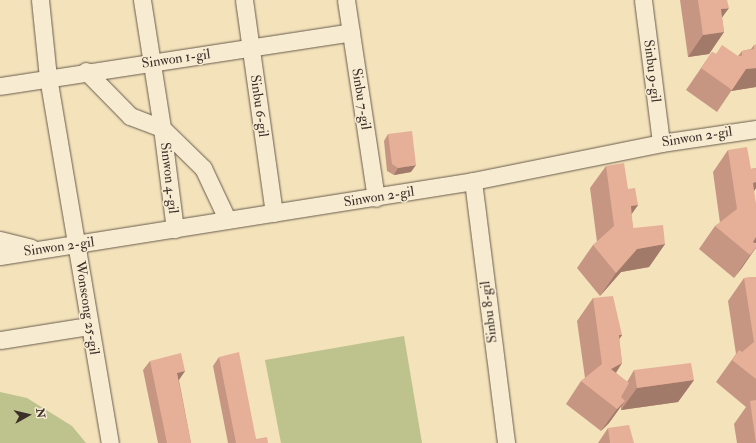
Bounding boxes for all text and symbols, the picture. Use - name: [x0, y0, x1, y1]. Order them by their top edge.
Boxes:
- street label: Sinbu 9-gil: [640, 39, 664, 103]
- street label: Sinwon 1-gil: [141, 46, 211, 72]
- street label: Sinbu 7-gil: [348, 67, 374, 131]
- street label: Sinbu 6-gil: [246, 74, 272, 138]
- street label: Sinwon 2-gil: [661, 123, 733, 151]
- street label: Sinwon 4-gil: [156, 141, 182, 215]
- street label: Sinwon 2-gil: [343, 183, 415, 211]
- street label: Sinwon 2-gil: [23, 234, 95, 260]
- street label: Wonseong 25-gil: [71, 260, 103, 356]
- street label: Sinbu 8-gil: [477, 280, 501, 344]
- north arrow: [8, 395, 48, 435]
- text: N: [33, 407, 48, 419]

